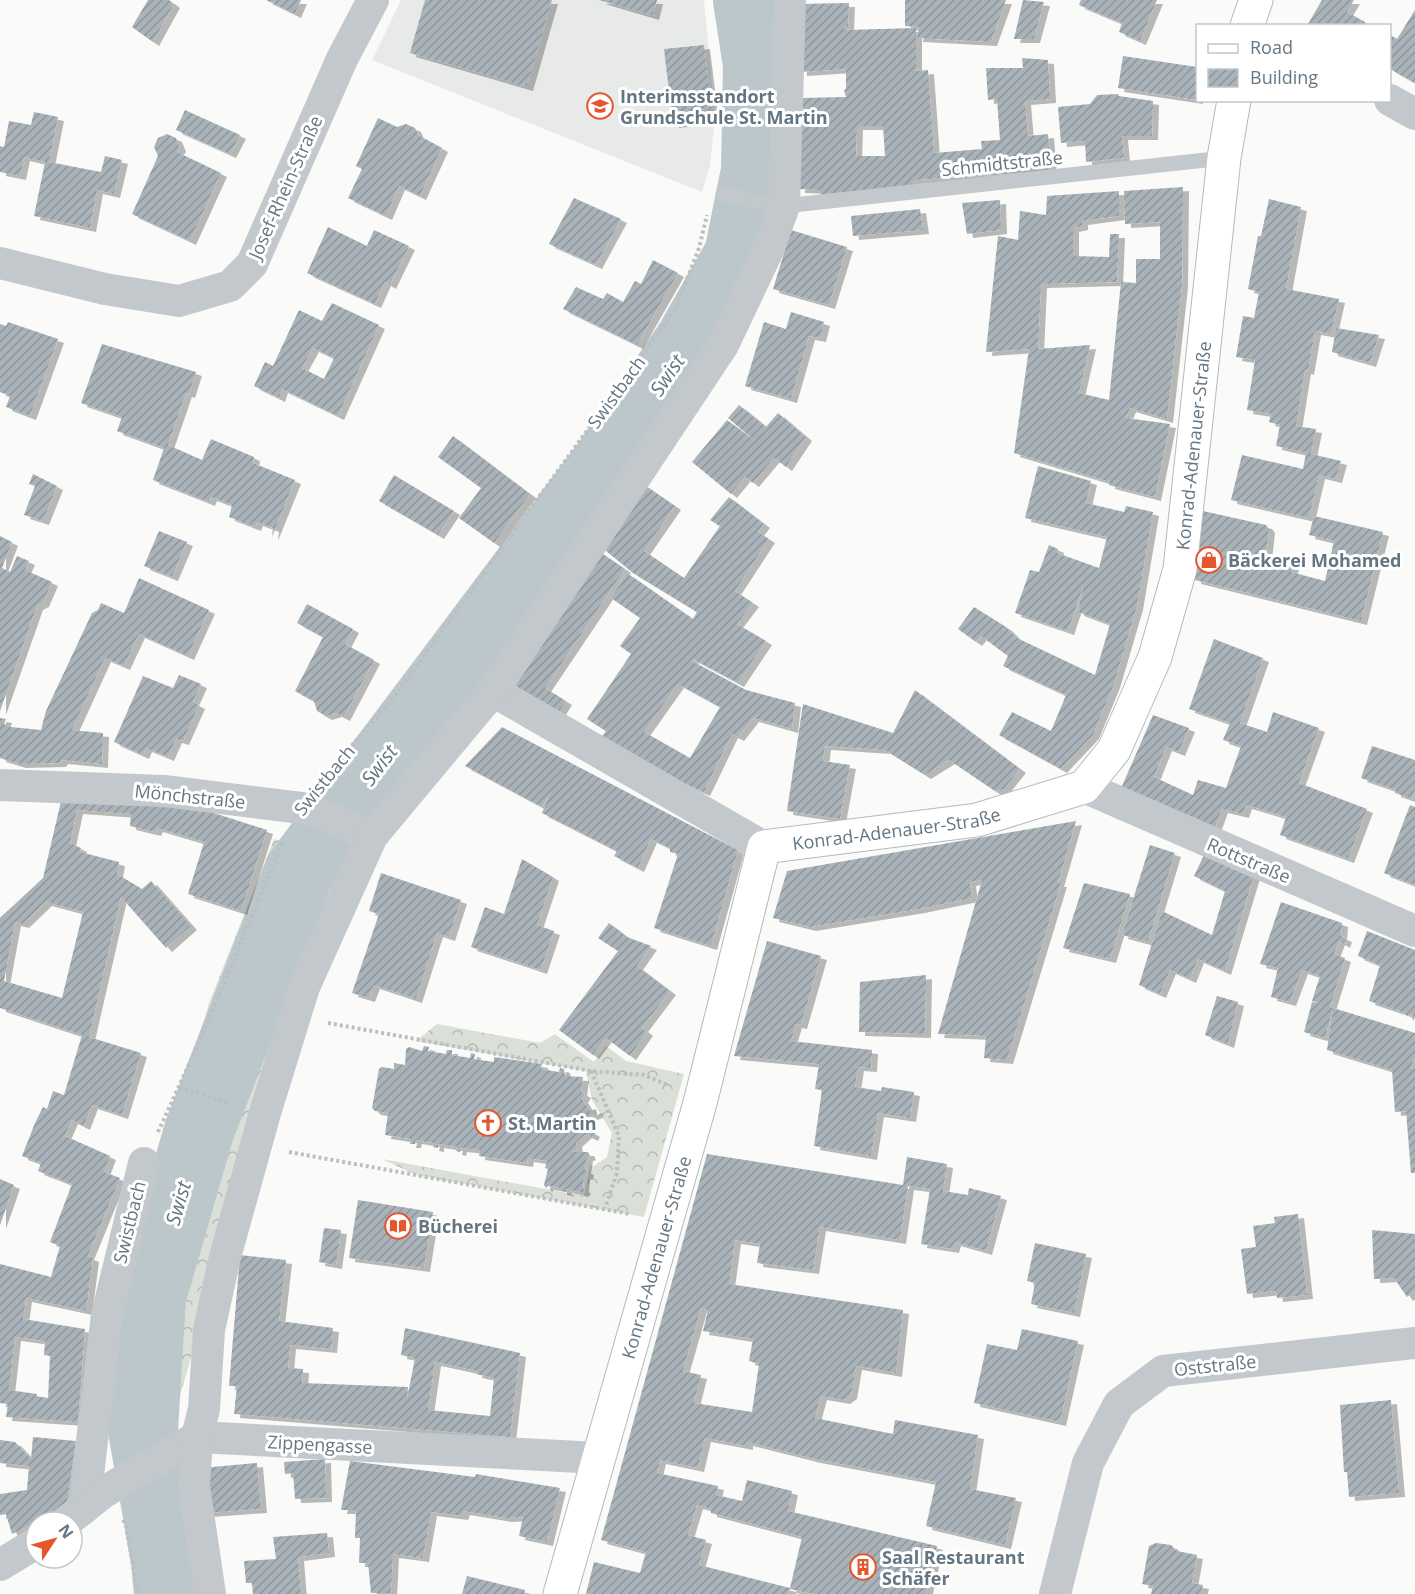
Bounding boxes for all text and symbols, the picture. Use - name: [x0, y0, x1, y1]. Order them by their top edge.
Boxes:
- legend: [1196, 24, 1391, 102]
- text: Road: [1250, 35, 1293, 59]
- text: Building: [1250, 65, 1318, 89]
- place label: Interimsstandort Grundschule St. Martin: [620, 84, 828, 129]
- school or university icon: Interimsstandort Grundschule St. Martin: [585, 91, 615, 121]
- street label: Josef-Rhein-Straße: [242, 111, 327, 264]
- street label: Schmidtstraße: [940, 145, 1064, 181]
- street label: Konrad-Adenauer-Straße: [1170, 340, 1216, 551]
- water label: Swist: [643, 348, 691, 401]
- street label: Swistbach: [582, 351, 650, 433]
- shop icon: Bäckerei Mohamed: [1194, 545, 1224, 575]
- place label: Bäckerei Mohamed: [1228, 548, 1402, 572]
- water label: Swist: [355, 738, 404, 791]
- street label: Swistbach: [288, 740, 360, 820]
- street label: Mönchstraße: [133, 778, 247, 814]
- street label: Konrad-Adenauer-Straße: [791, 802, 1003, 855]
- street label: Rottstraße: [1204, 832, 1294, 888]
- church icon: St. Martin: [473, 1108, 503, 1138]
- place label: St. Martin: [508, 1111, 597, 1135]
- street label: Konrad-Adenauer-Straße: [616, 1153, 696, 1362]
- water label: Swist: [159, 1176, 198, 1228]
- street label: Swistbach: [107, 1178, 151, 1266]
- library icon: Bücherei: [383, 1211, 413, 1241]
- place label: Bücherei: [418, 1214, 498, 1238]
- street label: Oststraße: [1173, 1349, 1257, 1381]
- street label: Zippengasse: [267, 1429, 373, 1459]
- north arrow: [24, 1510, 84, 1570]
- text: N: [53, 1519, 79, 1543]
- place label: Saal Restaurant Schäfer: [882, 1545, 1025, 1590]
- building icon: Saal Restaurant Schäfer: [848, 1552, 878, 1582]

